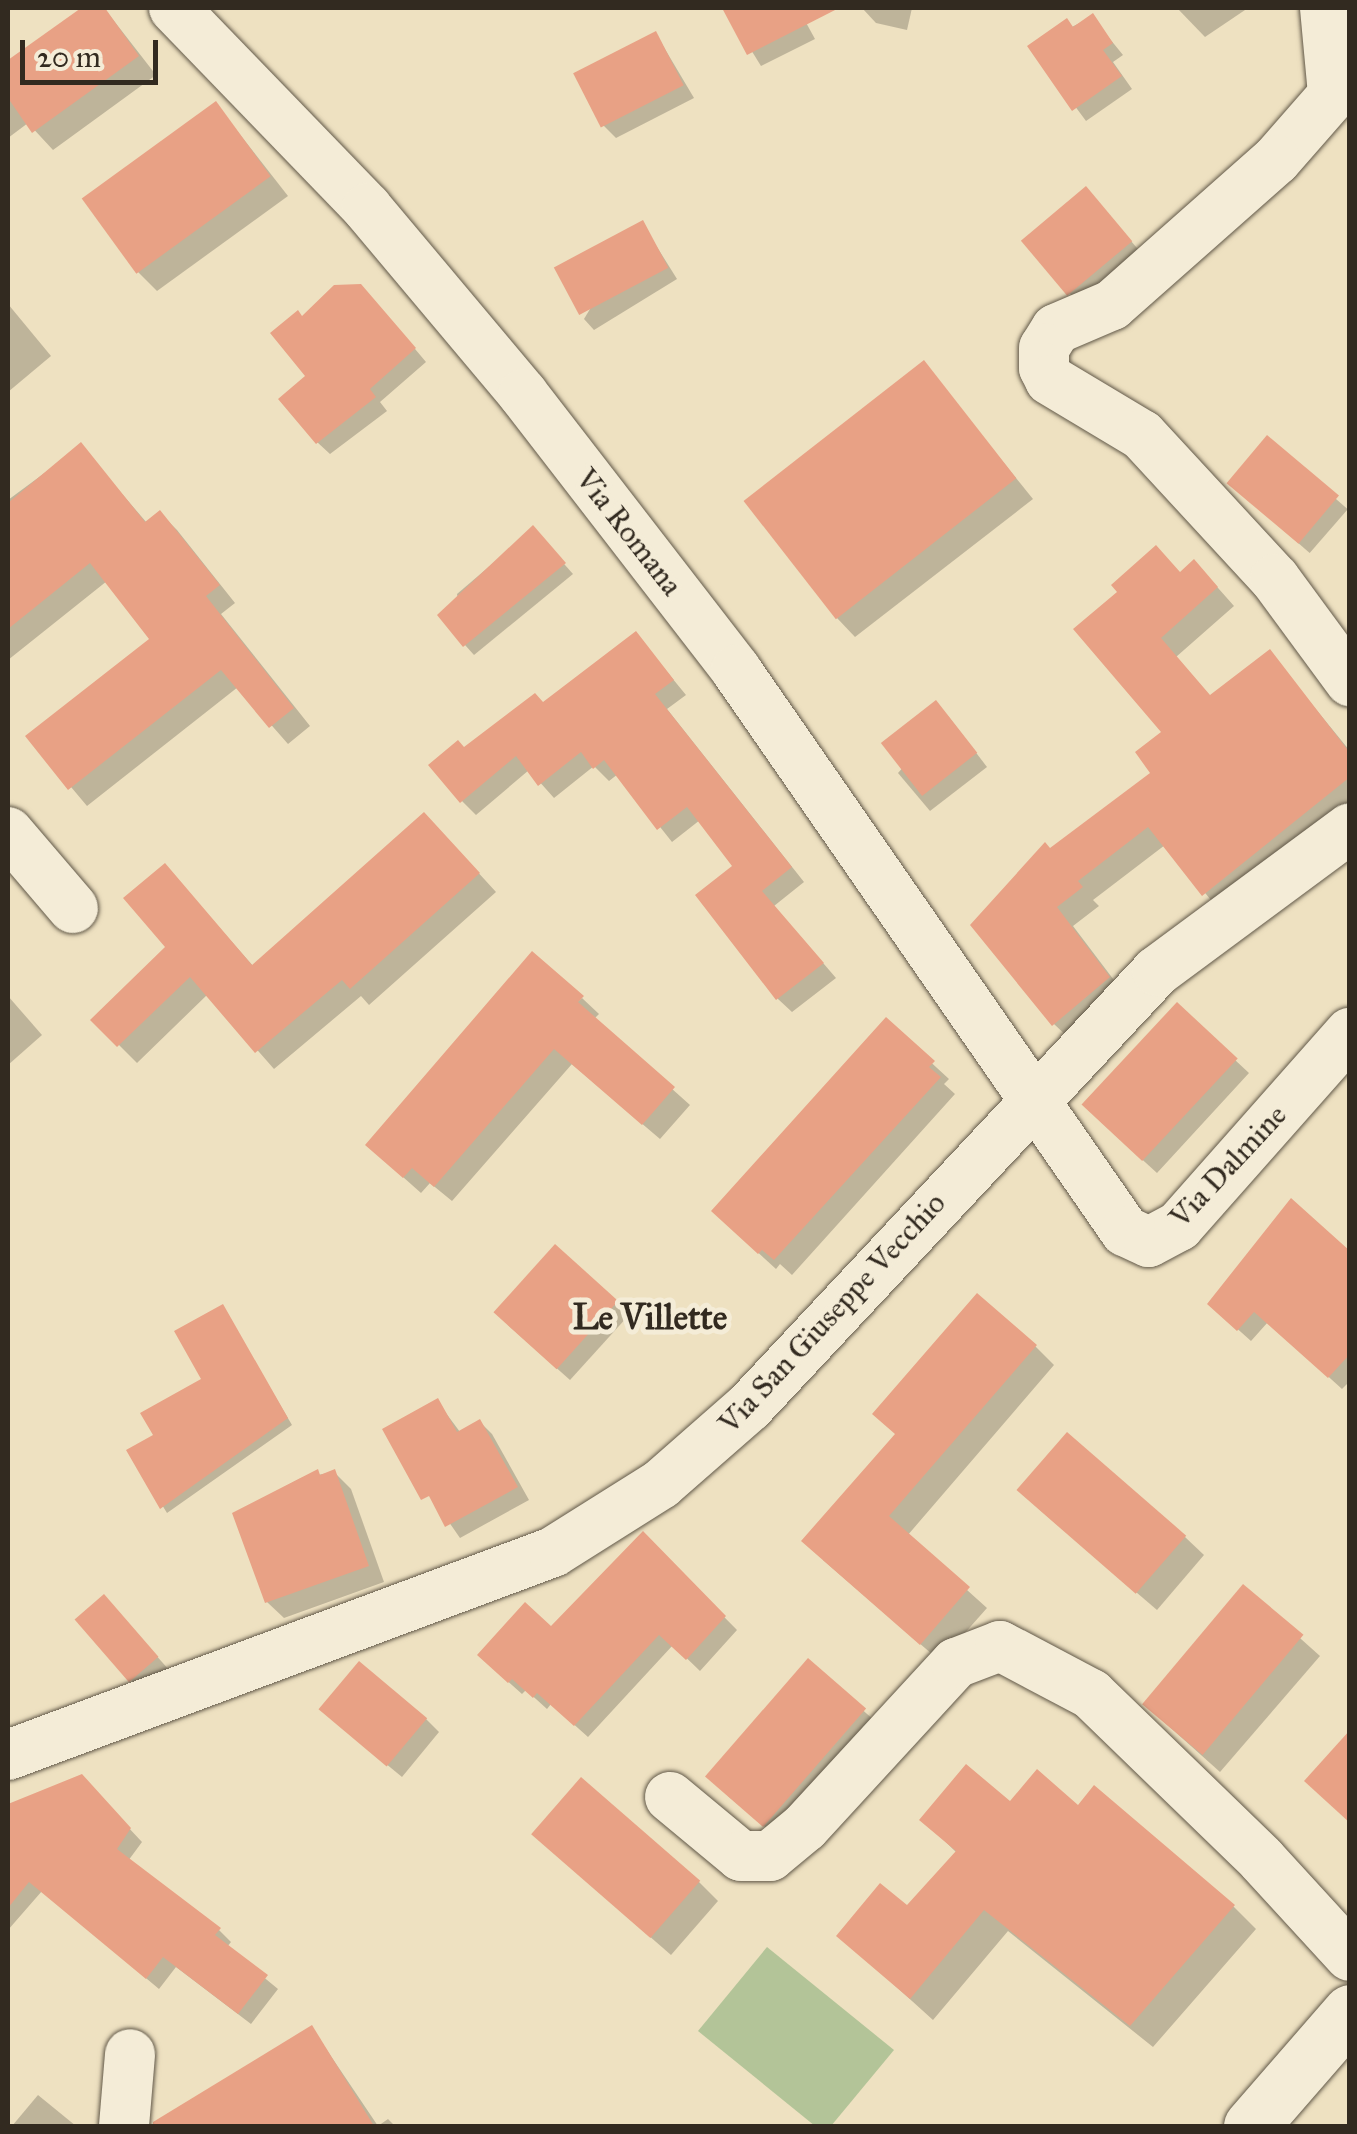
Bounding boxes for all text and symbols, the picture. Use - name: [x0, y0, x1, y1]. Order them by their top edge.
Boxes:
- scale bar: [25, 20, 162, 82]
- text: 20 m: [37, 39, 101, 75]
- street label: Via Romana: [568, 461, 690, 603]
- street label: Via Dalmine: [1162, 1097, 1294, 1235]
- street label: Via San Giuseppe Vecchio: [711, 1185, 953, 1441]
- district label: Le Villette: [573, 1297, 727, 1339]

